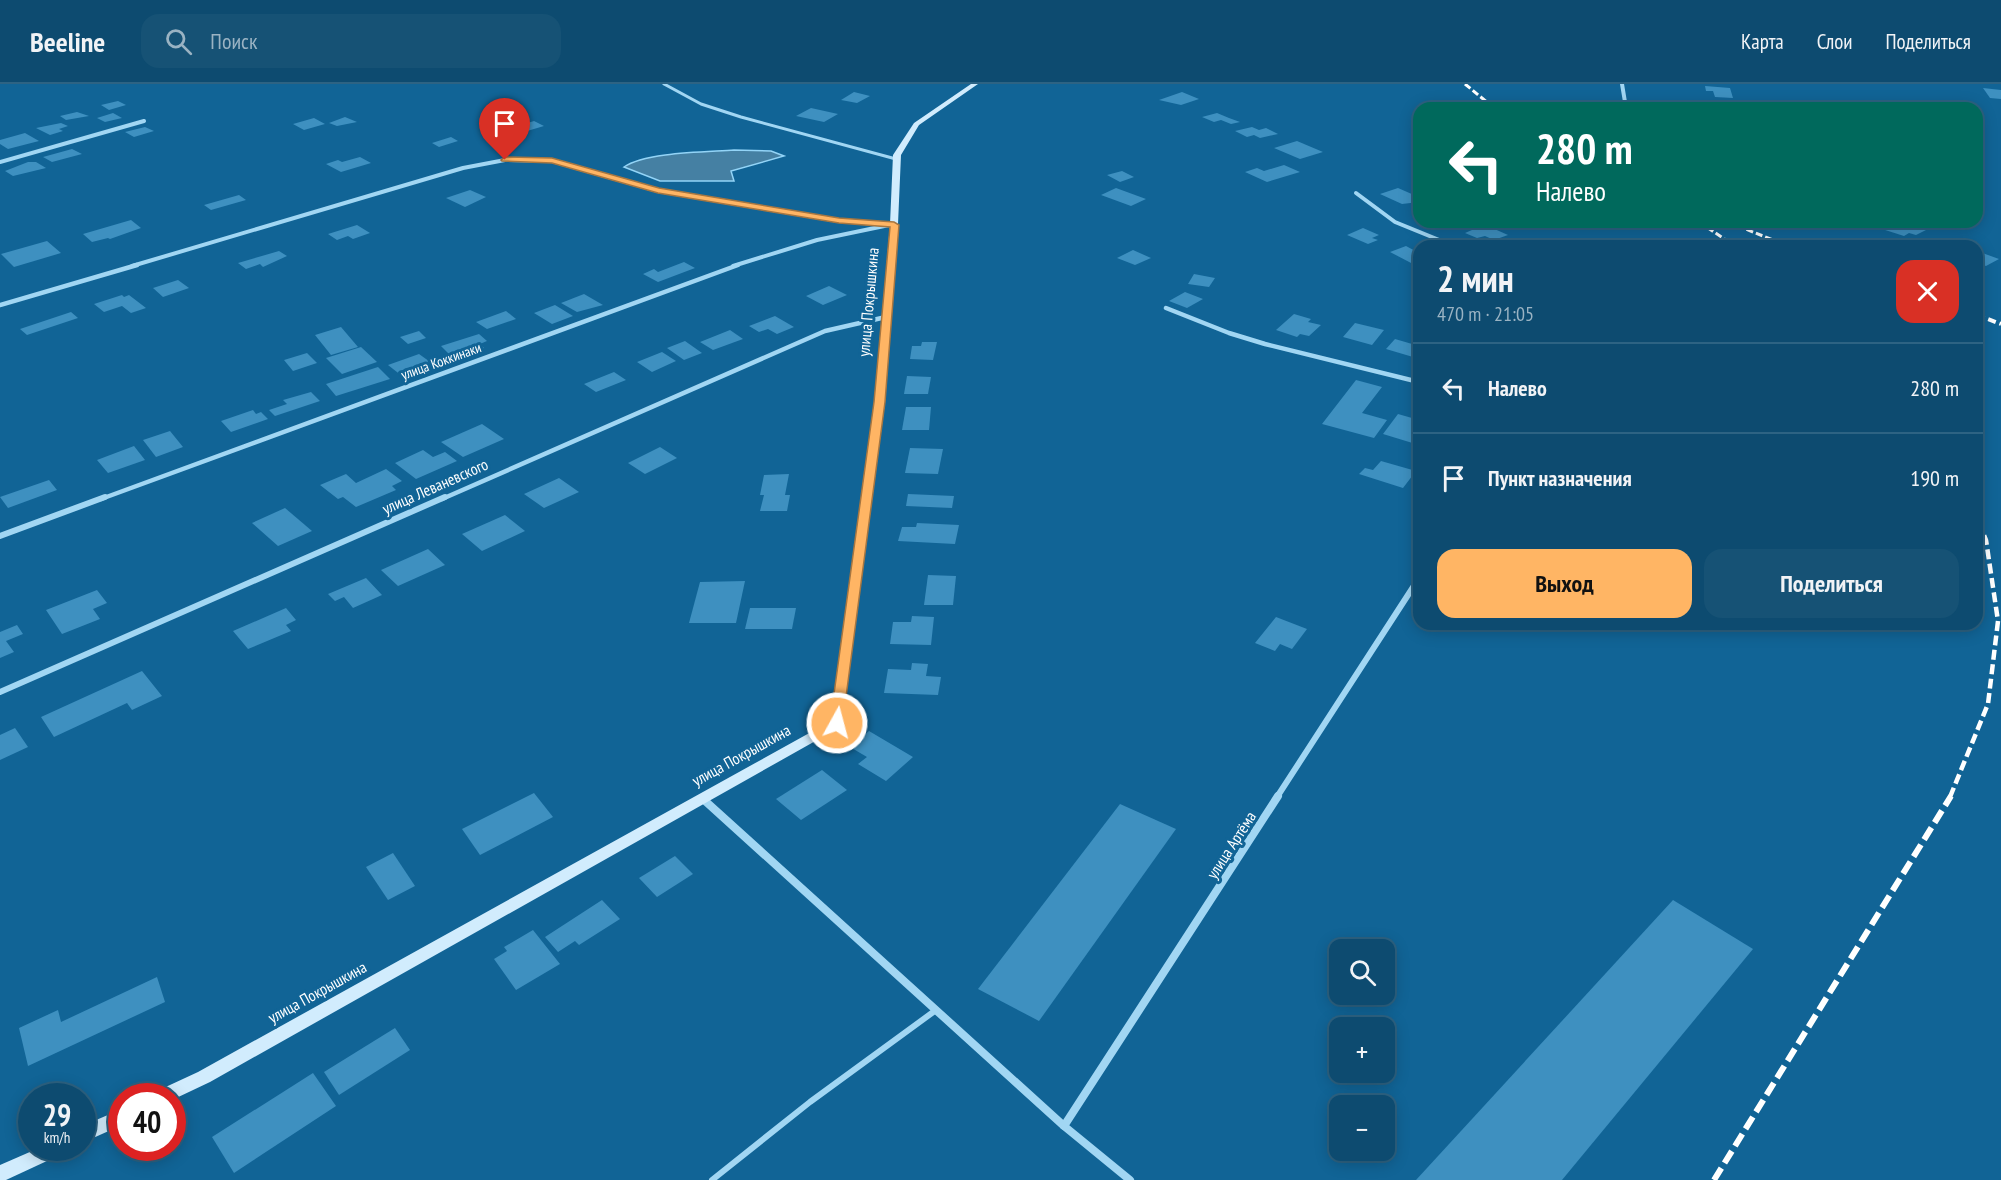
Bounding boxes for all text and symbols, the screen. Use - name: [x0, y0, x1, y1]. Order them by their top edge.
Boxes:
- search box: [141, 14, 561, 68]
- text: Beeline: [30, 23, 105, 60]
- icon: search: [162, 25, 195, 58]
- text: Поиск: [210, 27, 257, 55]
- text: Карта: [1741, 28, 1784, 55]
- text: Слои: [1817, 28, 1852, 55]
- text: Поделиться: [1885, 28, 1971, 55]
- pin: [479, 98, 530, 160]
- icon: arrive: [488, 107, 521, 140]
- text: 280 m: [1536, 121, 1633, 176]
- icon: left: [1437, 126, 1515, 204]
- text: Налево: [1536, 174, 1606, 208]
- street label: улица Покрышкина: [853, 247, 883, 357]
- text: 2 мин: [1437, 255, 1514, 302]
- button: close: [1896, 260, 1959, 323]
- text: 470 m · 21:05: [1437, 301, 1534, 327]
- street label: улица Коккинаки: [398, 338, 484, 384]
- icon: left: [1437, 372, 1470, 405]
- text: Налево: [1488, 374, 1547, 402]
- text: 280 m: [1910, 374, 1959, 402]
- street label: улица Леваневского: [379, 454, 491, 518]
- icon: arrive: [1437, 462, 1470, 495]
- text: Пункт назначения: [1488, 464, 1632, 492]
- text: 190 m: [1910, 464, 1959, 492]
- button: Выход: [1437, 549, 1692, 618]
- button: Поделиться: [1704, 549, 1959, 618]
- position arrow: [805, 691, 869, 755]
- street label: улица Покрышкина: [688, 720, 794, 790]
- street label: улица Артёма: [1202, 808, 1260, 882]
- map controls: [1329, 939, 1395, 1161]
- button: search: [1329, 939, 1395, 1005]
- street label: улица Покрышкина: [264, 957, 370, 1027]
- button: +: [1329, 1017, 1395, 1083]
- speed limit sign: 40: [108, 1083, 186, 1161]
- text: 29: [43, 1095, 71, 1134]
- button: −: [1329, 1095, 1395, 1161]
- text: km/h: [44, 1128, 70, 1147]

